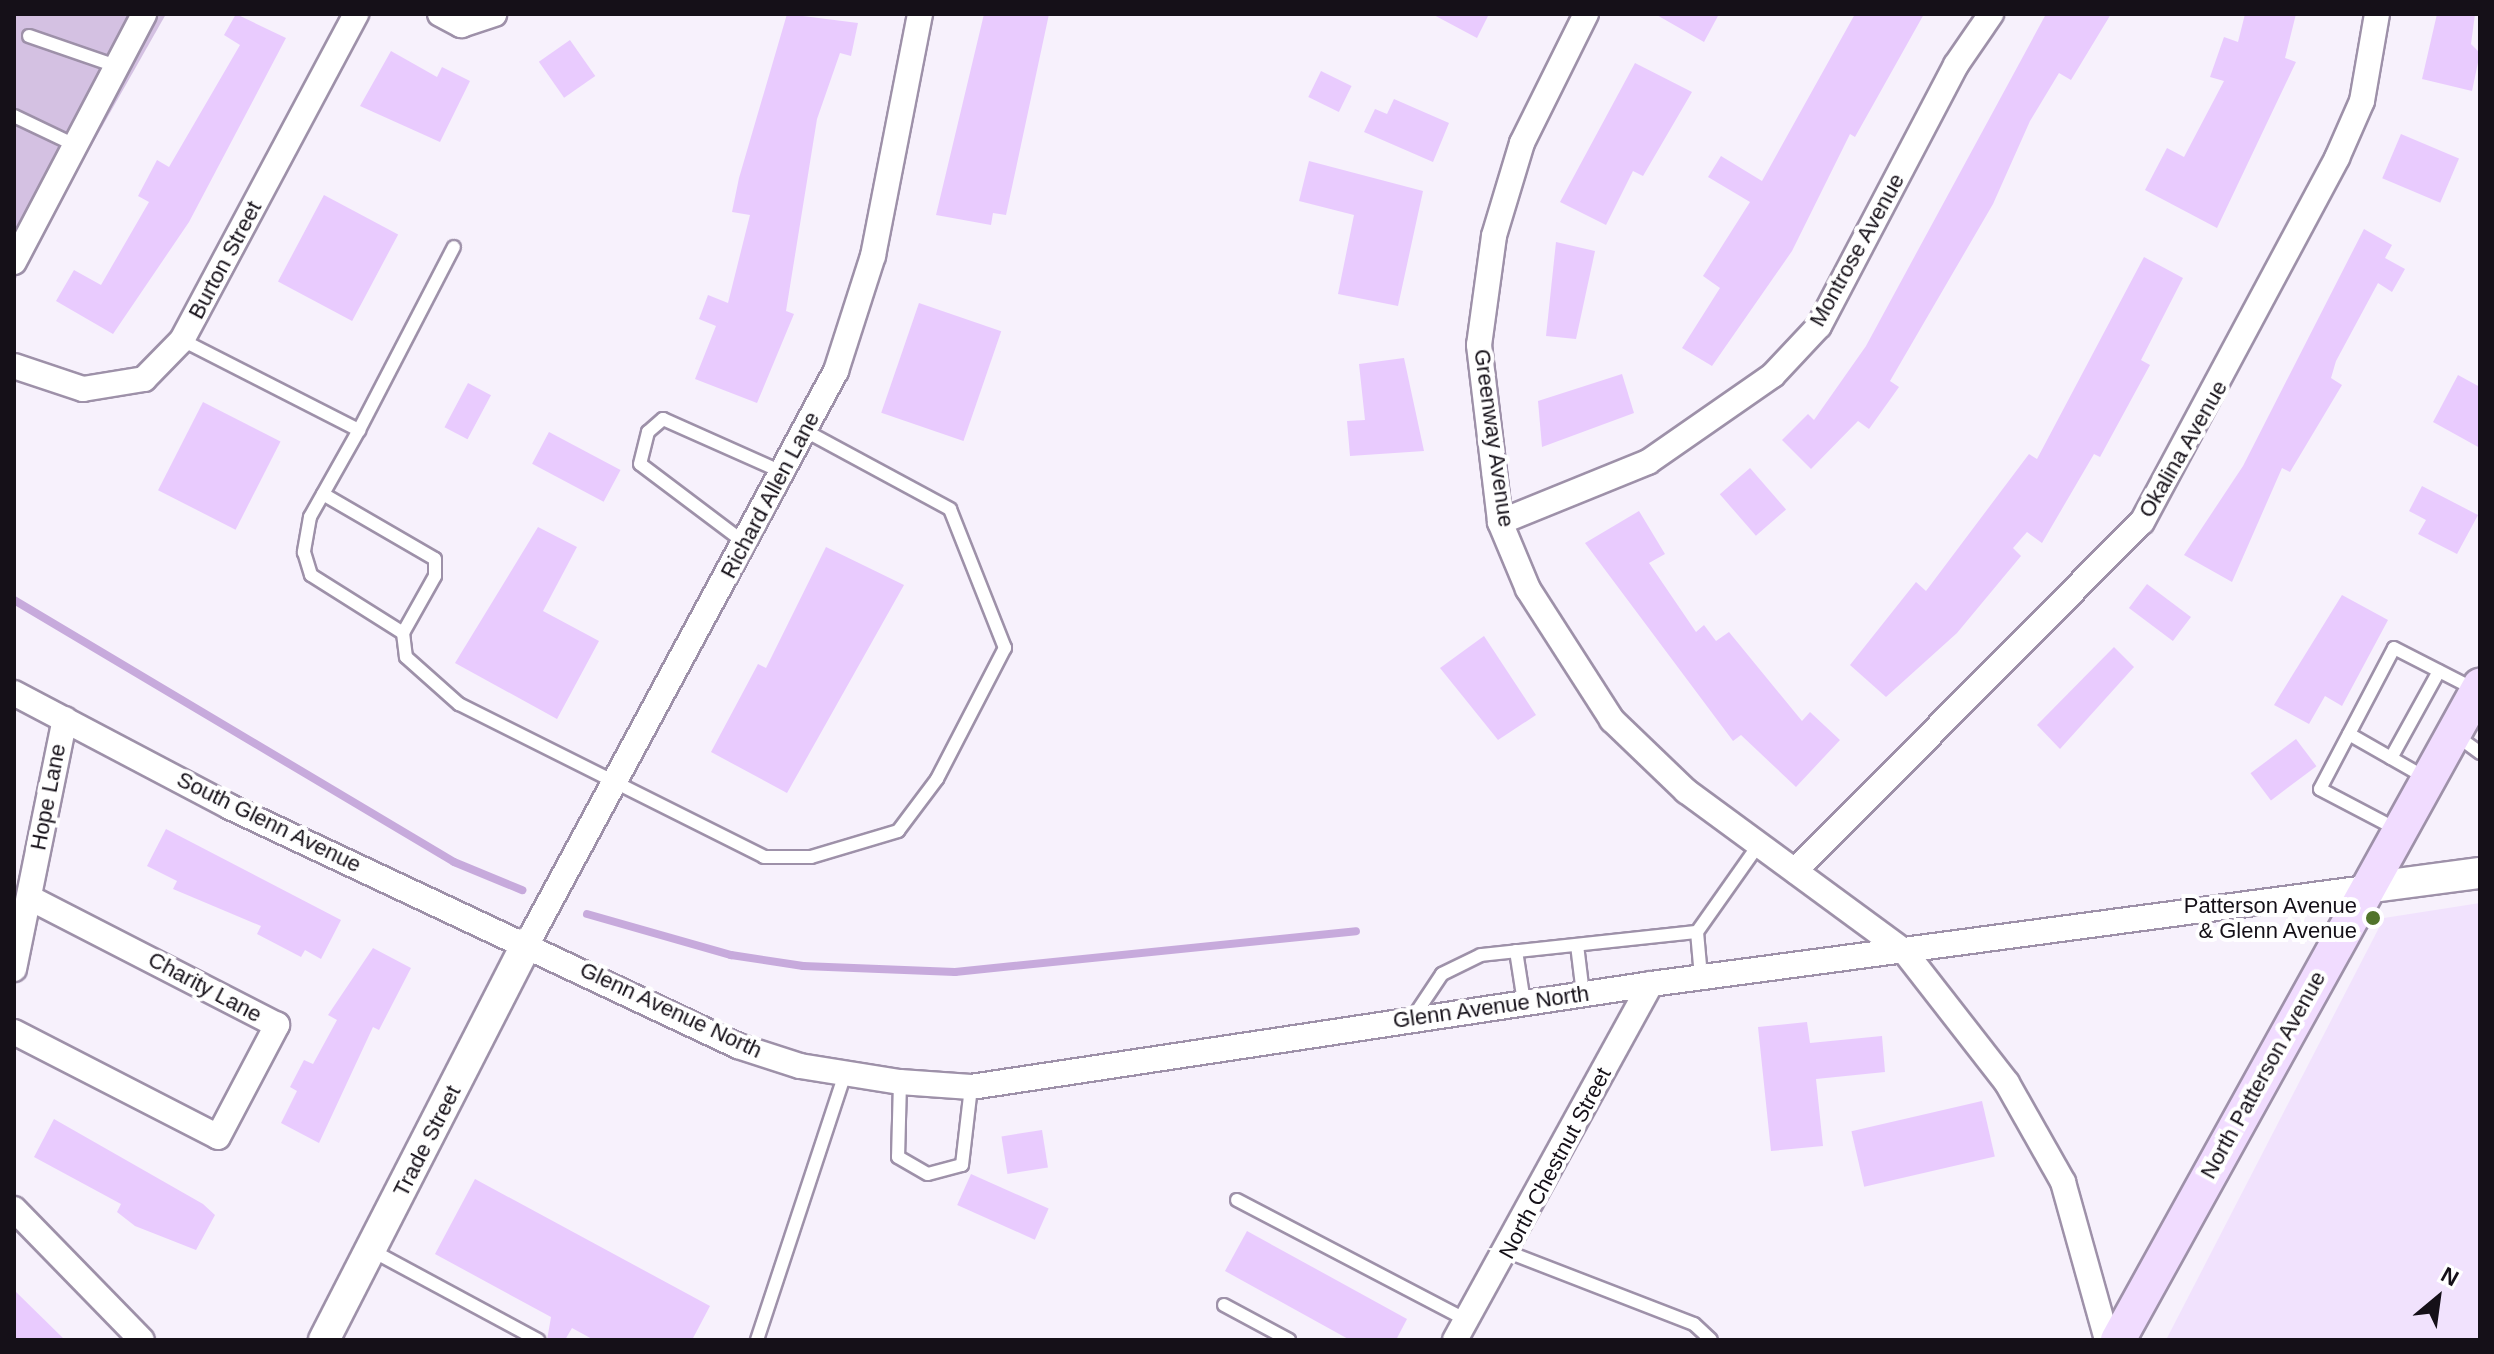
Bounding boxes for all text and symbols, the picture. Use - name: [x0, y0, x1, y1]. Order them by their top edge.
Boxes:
- street label: Montrose Avenue: [1804, 168, 1910, 332]
- street label: Burton Street: [183, 197, 267, 323]
- street label: Greenway Avenue: [1468, 347, 1520, 529]
- street label: Okalina Avenue: [2133, 375, 2233, 523]
- street label: Richard Allen Lane: [715, 407, 825, 583]
- street label: Hope Lane: [25, 742, 71, 852]
- street label: South Glenn Avenue: [172, 766, 366, 878]
- place label: Patterson Avenue & Glenn Avenue: [2183, 892, 2357, 944]
- marker: Patterson Avenue & Glenn Avenue: [2364, 909, 2382, 927]
- street label: Charity Lane: [144, 946, 266, 1028]
- street label: Glenn Avenue North: [575, 956, 767, 1064]
- street label: North Patterson Avenue: [2195, 966, 2331, 1184]
- street label: Glenn Avenue North: [1391, 980, 1591, 1034]
- street label: North Chestnut Street: [1493, 1063, 1617, 1263]
- street label: Trade Street: [388, 1081, 466, 1201]
- north arrow: [2398, 1258, 2478, 1338]
- text: N: [2437, 1262, 2463, 1291]

